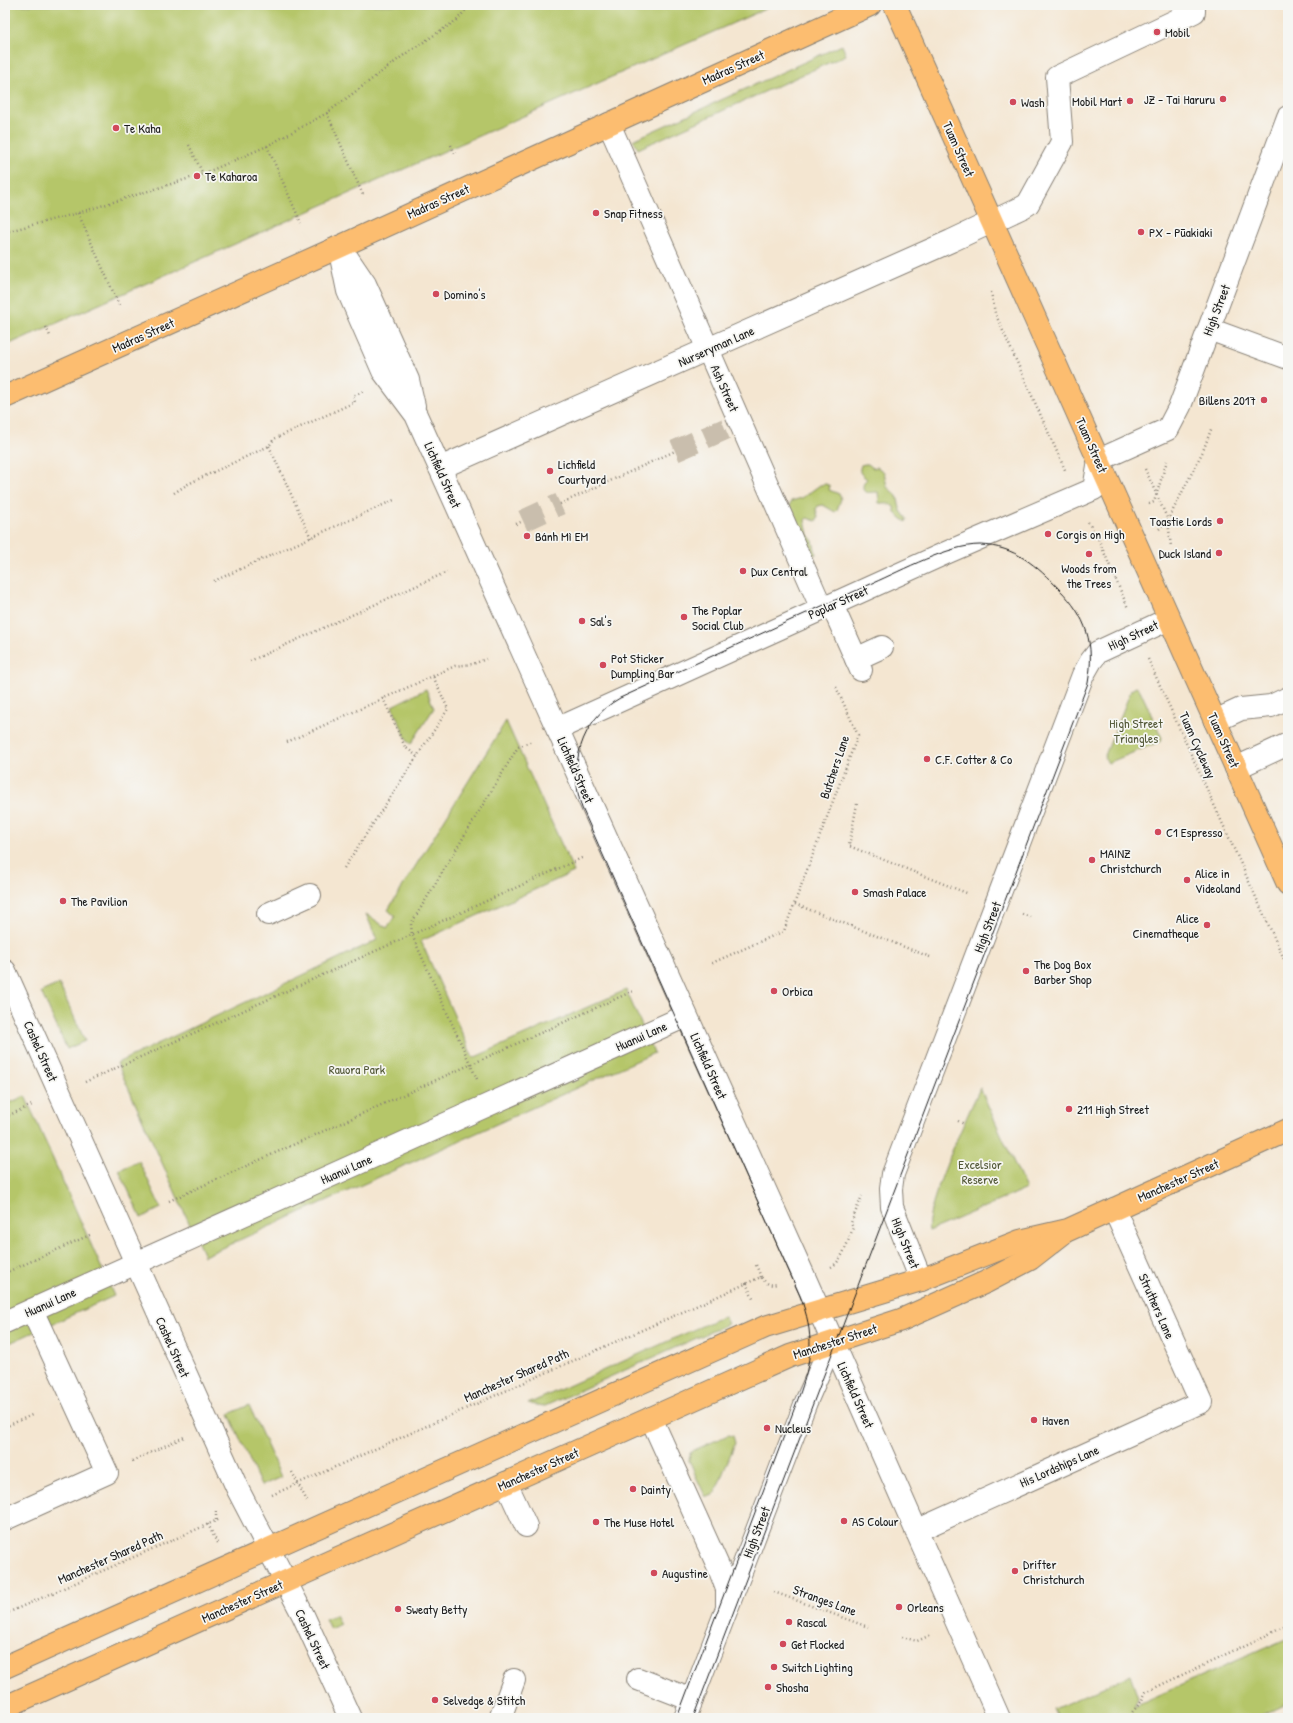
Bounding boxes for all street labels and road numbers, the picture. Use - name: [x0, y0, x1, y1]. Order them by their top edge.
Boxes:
- street label: Madras Street: [699, 45, 767, 89]
- street label: Tuam Street: [939, 119, 979, 180]
- street label: Madras Street: [404, 179, 472, 223]
- street label: High Street: [1198, 281, 1234, 338]
- street label: Madras Street: [109, 313, 177, 357]
- street label: Nurseryman Lane: [675, 321, 757, 371]
- street label: Ash Street: [707, 361, 744, 415]
- street label: Tuam Street: [1072, 415, 1112, 476]
- street label: Lichfield Street: [420, 439, 466, 511]
- street label: Poplar Street: [805, 581, 871, 623]
- street label: High Street: [1105, 615, 1162, 654]
- street label: Tuam Cycleway: [1175, 709, 1221, 782]
- street label: Tuam Street: [1204, 710, 1244, 771]
- street label: Butchers Lane: [815, 733, 853, 801]
- street label: Lichfield Street: [553, 734, 599, 806]
- street label: High Street: [969, 898, 1005, 955]
- street label: Huanui Lane: [613, 1017, 669, 1055]
- street label: Cashel Street: [20, 1018, 63, 1085]
- street label: Lichfield Street: [686, 1030, 732, 1102]
- street label: Huanui Lane: [318, 1150, 374, 1188]
- street label: Manchester Street: [1134, 1154, 1222, 1206]
- street label: High Street: [888, 1215, 925, 1272]
- street label: Struthers Lane: [1135, 1270, 1179, 1342]
- street label: Huanui Lane: [22, 1283, 78, 1321]
- street label: Cashel Street: [152, 1314, 195, 1381]
- street label: Manchester Street: [791, 1319, 880, 1363]
- street label: Manchester Shared Path: [461, 1344, 572, 1406]
- street label: Lichfield Street: [833, 1359, 879, 1431]
- street label: His Lordships Lane: [1016, 1440, 1102, 1492]
- street label: Manchester Street: [494, 1443, 582, 1495]
- street label: High Street: [738, 1503, 774, 1560]
- street label: Manchester Shared Path: [55, 1526, 166, 1588]
- street label: Manchester Street: [198, 1575, 286, 1627]
- street label: Stranges Lane: [791, 1580, 859, 1620]
- street label: Cashel Street: [291, 1606, 335, 1673]

